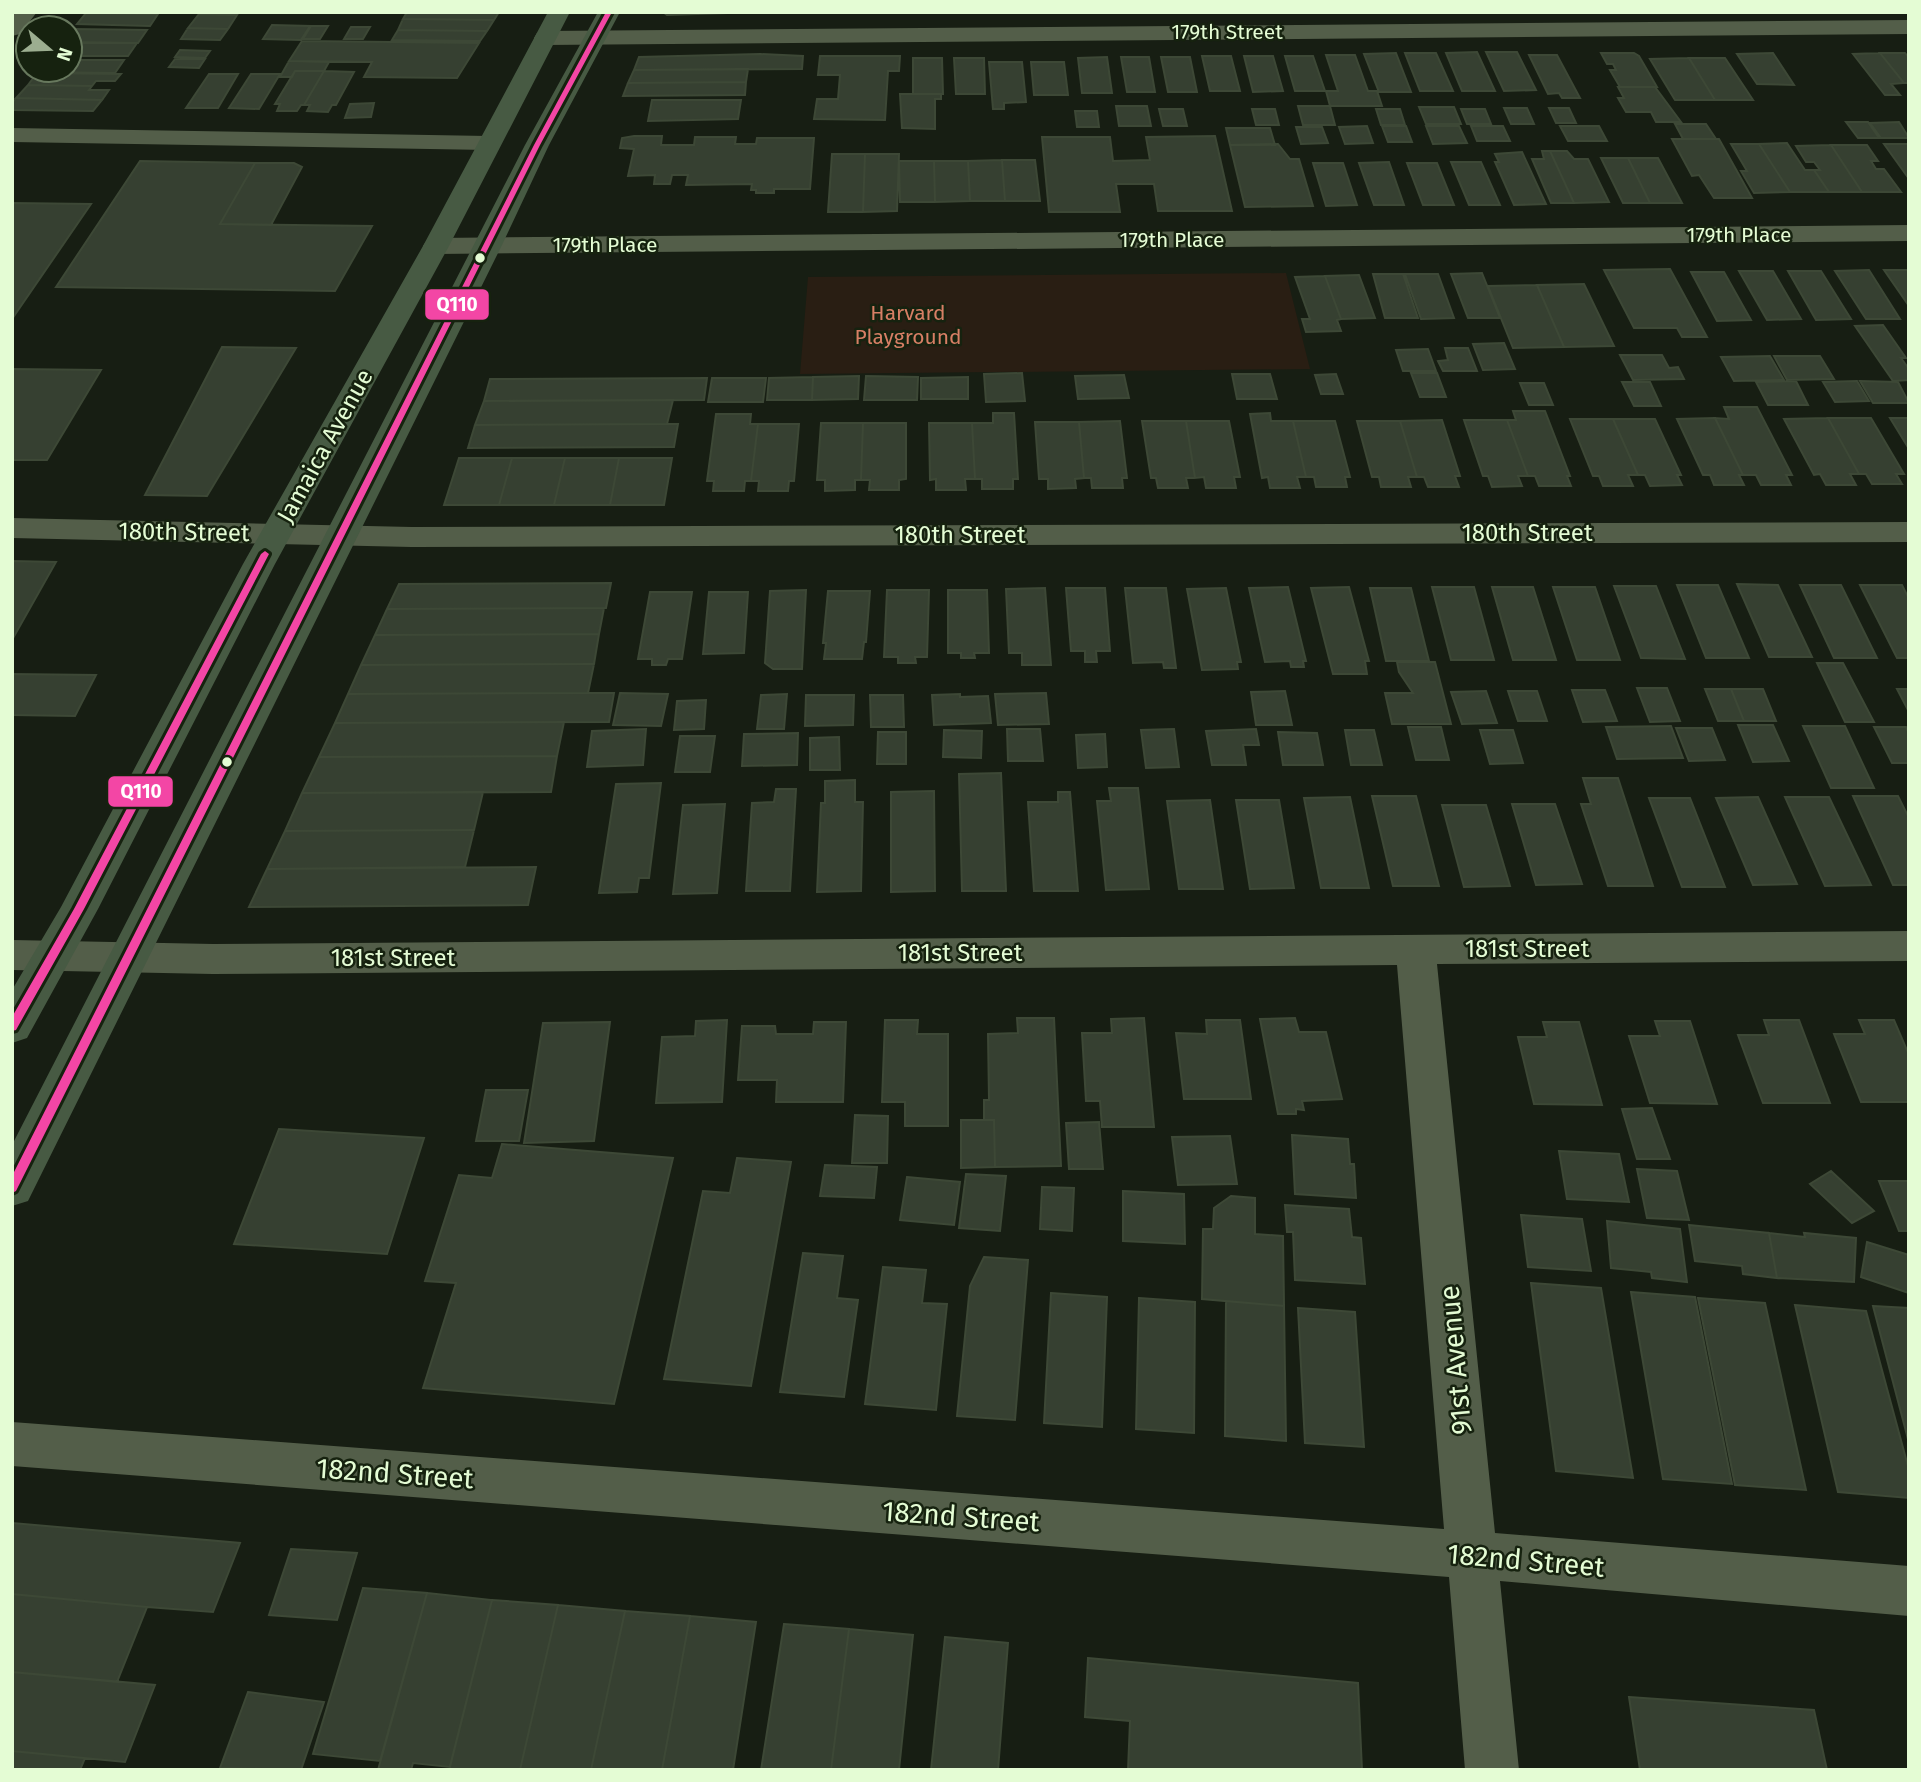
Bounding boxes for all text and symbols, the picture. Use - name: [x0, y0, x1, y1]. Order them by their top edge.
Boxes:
- north arrow: [14, 14, 84, 84]
- street label: 179th Street: [1171, 19, 1283, 45]
- text: N: [52, 45, 78, 64]
- street label: 179th Place: [1686, 222, 1792, 248]
- street label: 179th Place: [1119, 227, 1225, 253]
- street label: 179th Place: [552, 232, 658, 258]
- unlabelled marker: [473, 251, 487, 265]
- line badge: Q110: [424, 288, 490, 321]
- text: Q110: [436, 293, 478, 316]
- park label: Harvard Playground: [854, 300, 962, 350]
- street label: Jamaica Avenue: [271, 364, 379, 528]
- street label: 180th Street: [118, 517, 250, 547]
- street label: 180th Street: [1461, 519, 1593, 547]
- street label: 180th Street: [894, 521, 1026, 549]
- unlabelled marker: [220, 755, 234, 769]
- line badge: Q110: [107, 775, 174, 808]
- text: Q110: [120, 780, 162, 803]
- street label: 181st Street: [1465, 935, 1590, 963]
- street label: 181st Street: [898, 939, 1023, 967]
- street label: 181st Street: [331, 944, 456, 972]
- street label: 91st Avenue: [1433, 1284, 1478, 1436]
- street label: 182nd Street: [315, 1452, 476, 1496]
- street label: 182nd Street: [881, 1495, 1042, 1539]
- street label: 182nd Street: [1446, 1537, 1607, 1584]

